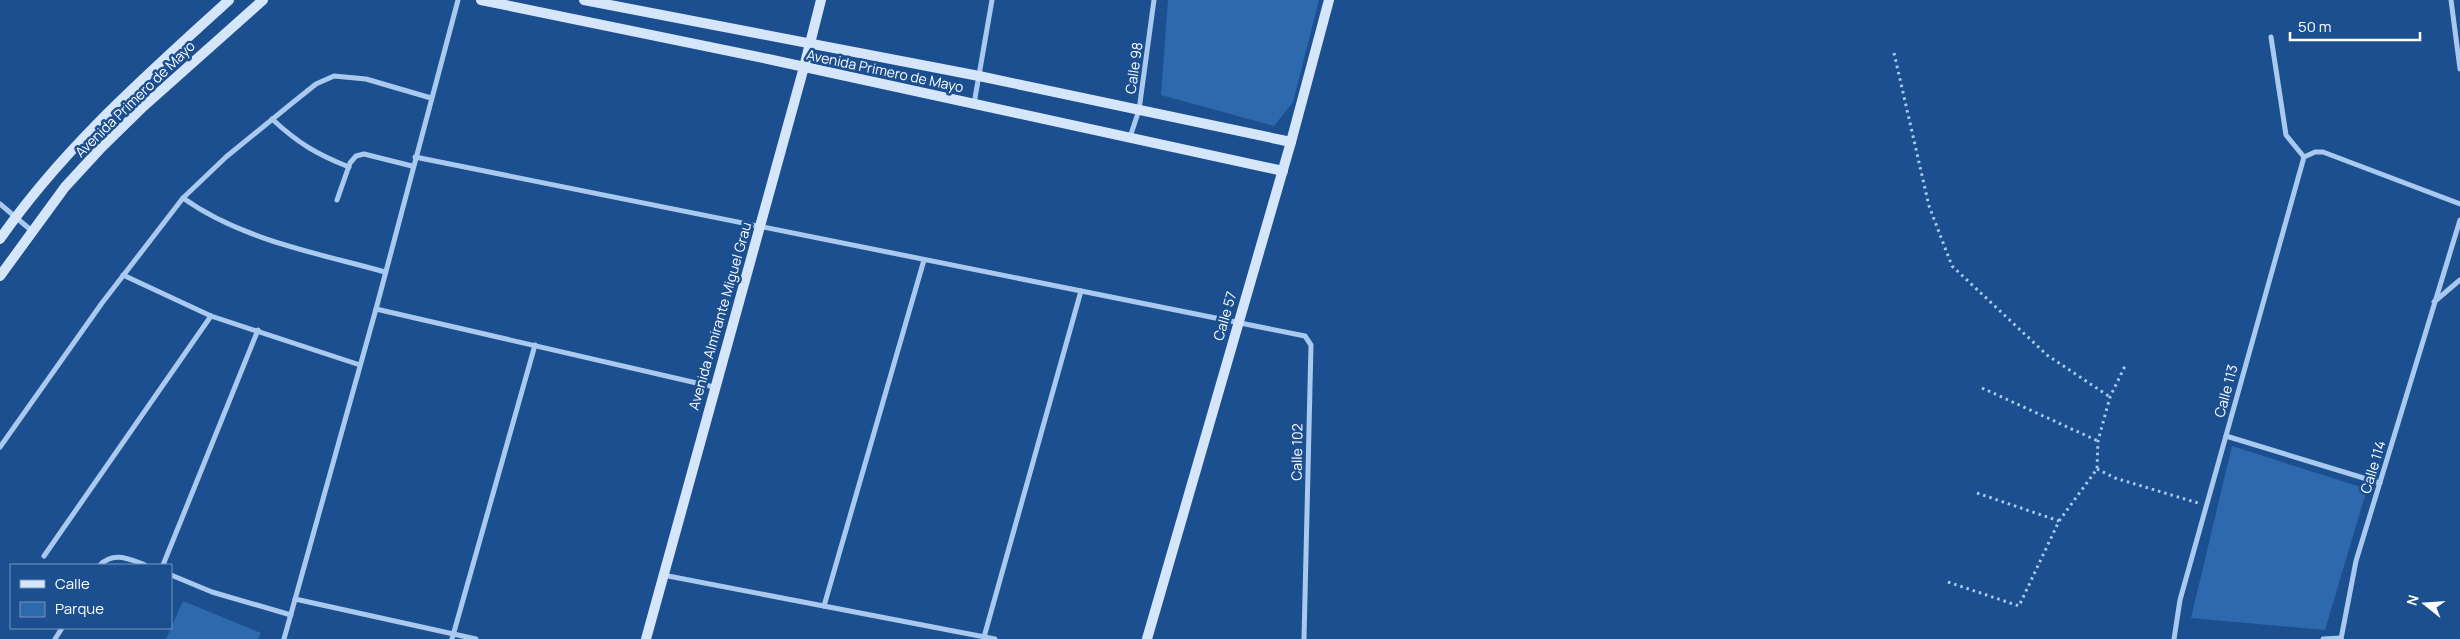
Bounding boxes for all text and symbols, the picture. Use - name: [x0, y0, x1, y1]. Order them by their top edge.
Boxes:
- scale bar: [2290, 10, 2420, 42]
- text: 50 m: [2298, 16, 2332, 37]
- street label: Avenida Primero de Mayo: [70, 36, 199, 161]
- street label: Calle 98: [1120, 41, 1147, 95]
- street label: Avenida Primero de Mayo: [805, 45, 965, 96]
- street label: Avenida Almirante Miguel Grau: [684, 220, 755, 412]
- street label: Calle 57: [1208, 289, 1241, 343]
- street label: Calle 113: [2209, 362, 2242, 419]
- street label: Calle 102: [1287, 423, 1306, 481]
- street label: Calle 114: [2355, 438, 2390, 496]
- legend: [10, 564, 172, 629]
- text: Calle: [55, 573, 90, 594]
- north arrow: [2400, 579, 2450, 629]
- text: N: [2402, 592, 2423, 608]
- text: Parque: [55, 598, 104, 619]

